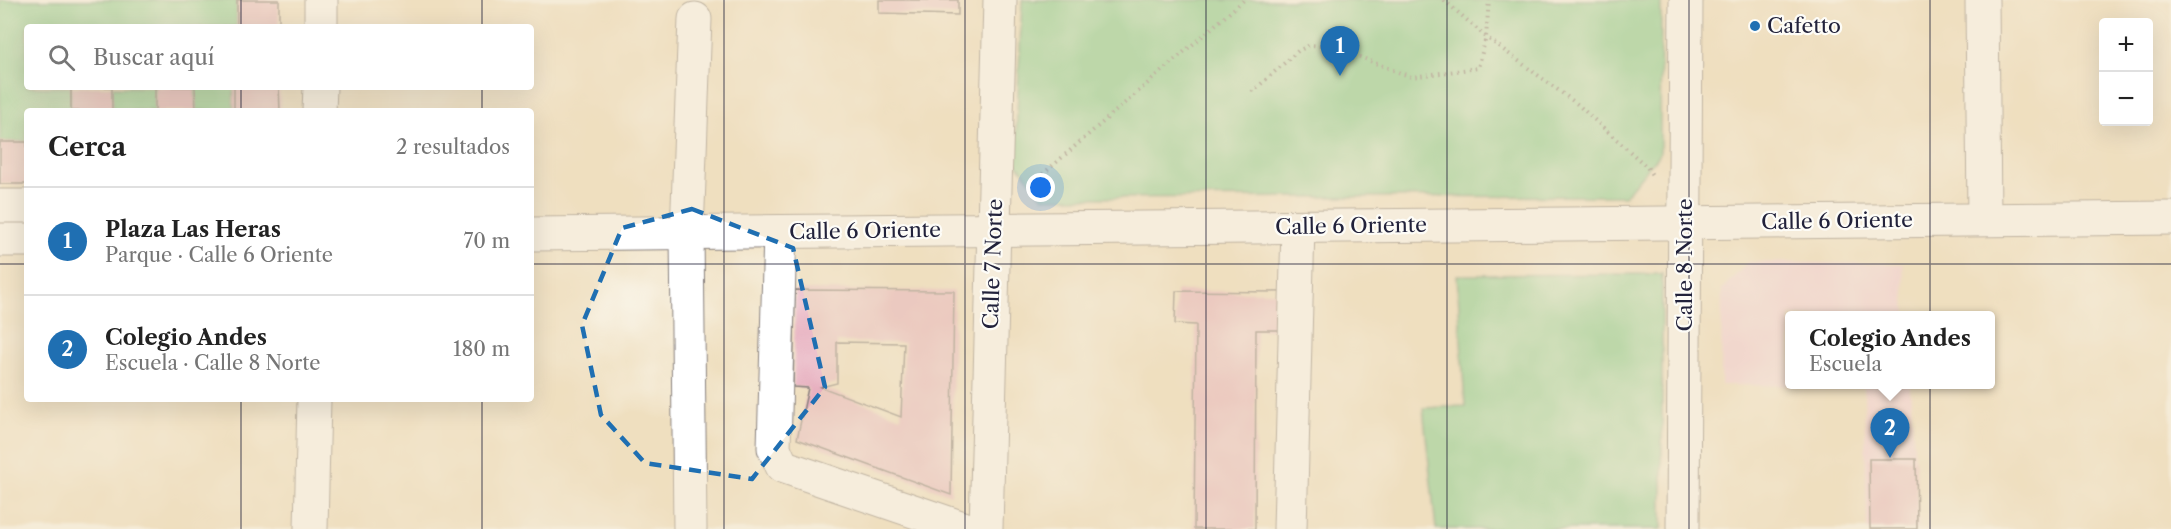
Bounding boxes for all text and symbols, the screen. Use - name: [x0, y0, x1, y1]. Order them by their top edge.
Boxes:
- place label: Cafetto: [1767, 13, 1841, 38]
- map controls: [2099, 18, 2153, 126]
- button: +: [2099, 18, 2153, 72]
- marker: Cafetto: [1748, 19, 1762, 33]
- search box: [24, 24, 534, 90]
- pin: 1: [1320, 26, 1360, 76]
- icon: search: [45, 41, 78, 74]
- text: Buscar aquí: [93, 44, 215, 71]
- button: −: [2099, 72, 2153, 126]
- text: Cerca: [48, 131, 126, 163]
- text: 2 resultados: [396, 135, 510, 159]
- your location: [1026, 173, 1055, 202]
- street label: Calle 7 Norte: [978, 198, 1007, 330]
- street label: Calle 8 Norte: [1672, 199, 1697, 331]
- street label: Calle 6 Oriente: [1761, 207, 1913, 234]
- street label: Calle 6 Oriente: [1275, 212, 1427, 239]
- text: Plaza Las Heras: [105, 216, 281, 243]
- street label: Calle 6 Oriente: [789, 217, 941, 244]
- text: 1: [63, 229, 72, 253]
- text: 70 m: [464, 229, 510, 253]
- text: Parque · Calle 6 Oriente: [105, 243, 333, 267]
- popup: [1785, 311, 1995, 389]
- text: Colegio Andes: [105, 324, 267, 351]
- text: Colegio Andes: [1809, 325, 1971, 352]
- text: 2: [62, 337, 73, 361]
- text: 180 m: [453, 337, 510, 361]
- text: Escuela · Calle 8 Norte: [105, 351, 321, 375]
- text: Escuela: [1809, 352, 1882, 376]
- pin: 2: [1870, 408, 1910, 458]

